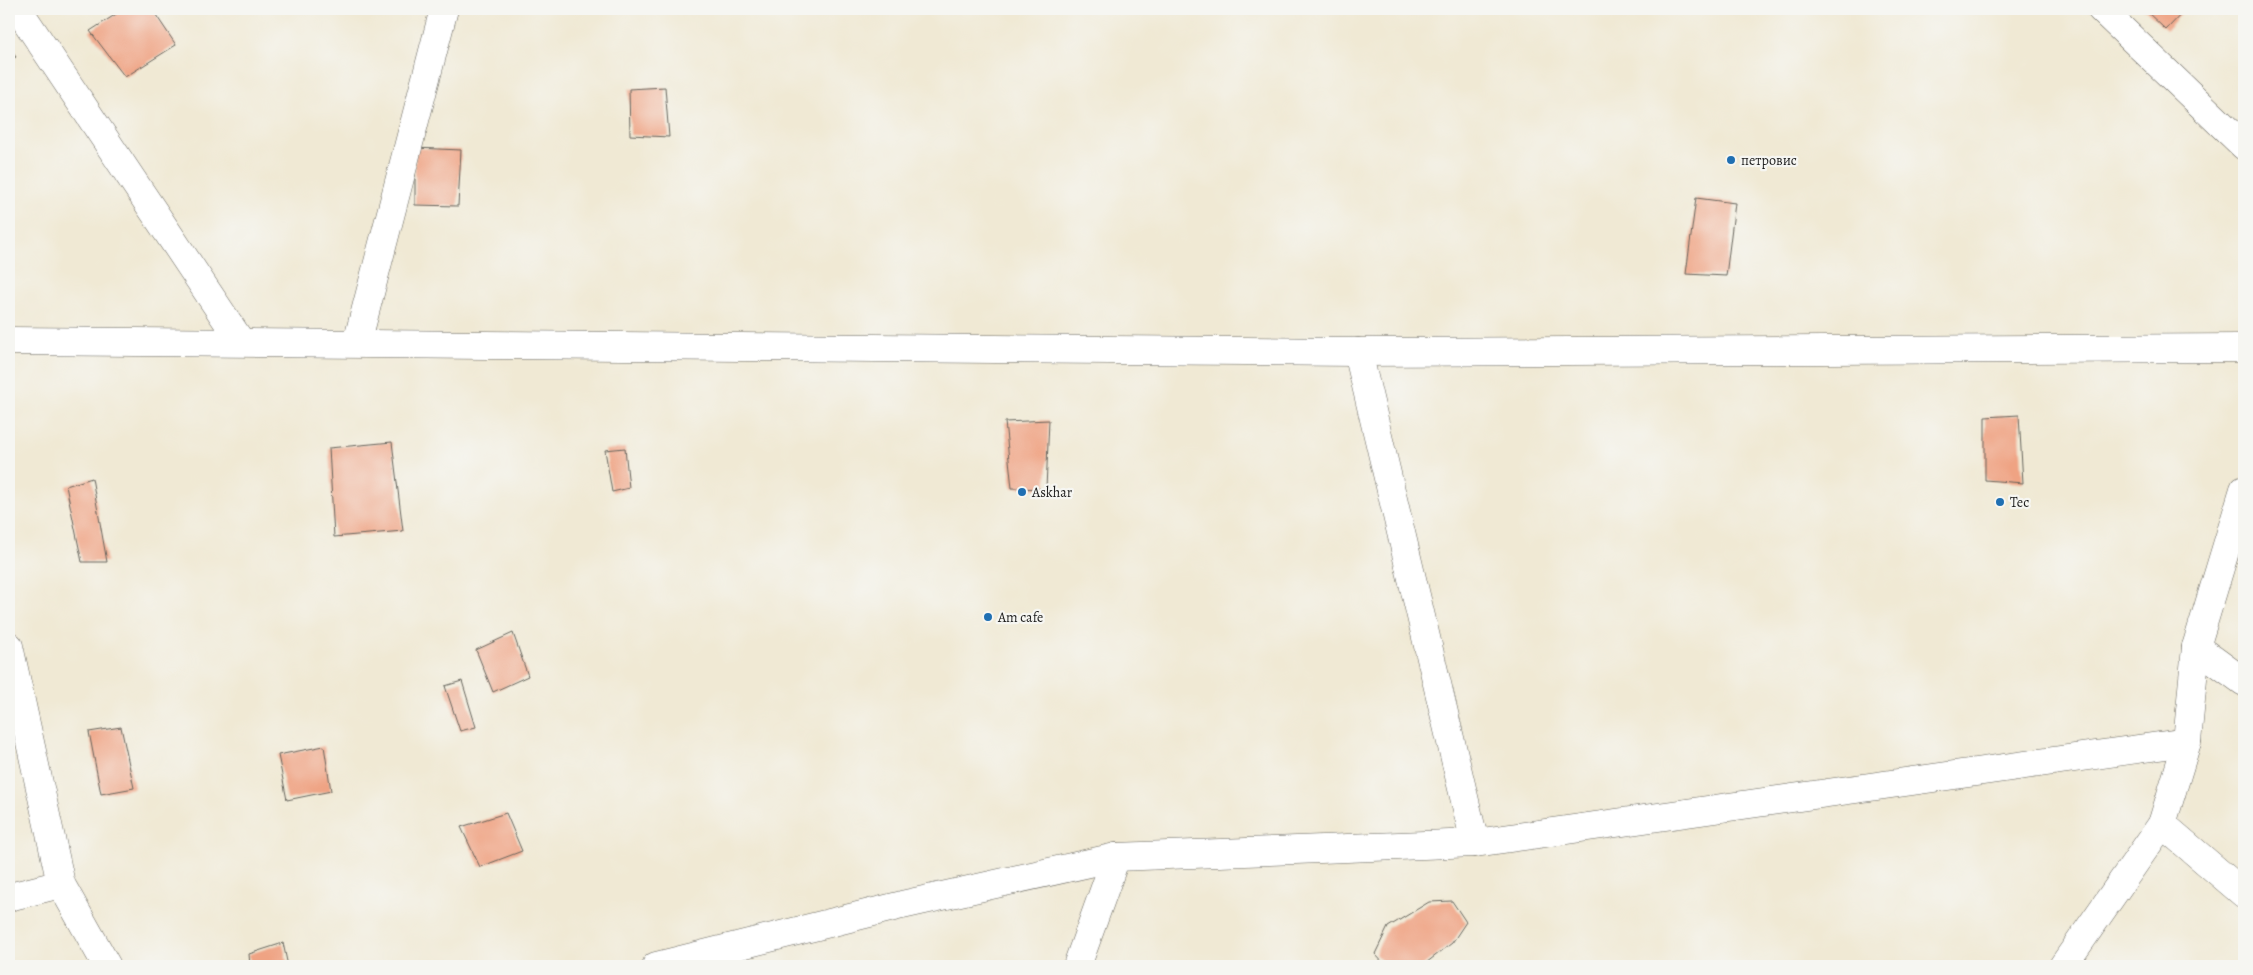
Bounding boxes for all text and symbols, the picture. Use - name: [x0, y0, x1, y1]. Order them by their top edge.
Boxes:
- place label: петровис: [1741, 151, 1797, 170]
- marker: петровис: [1725, 154, 1737, 166]
- place label: Askhar: [1031, 483, 1073, 502]
- marker: Askhar: [1016, 486, 1028, 498]
- place label: Тес: [2010, 493, 2029, 512]
- marker: Тес: [1994, 496, 2006, 508]
- place label: Am cafe: [997, 608, 1043, 627]
- marker: Am cafe: [982, 611, 994, 623]

